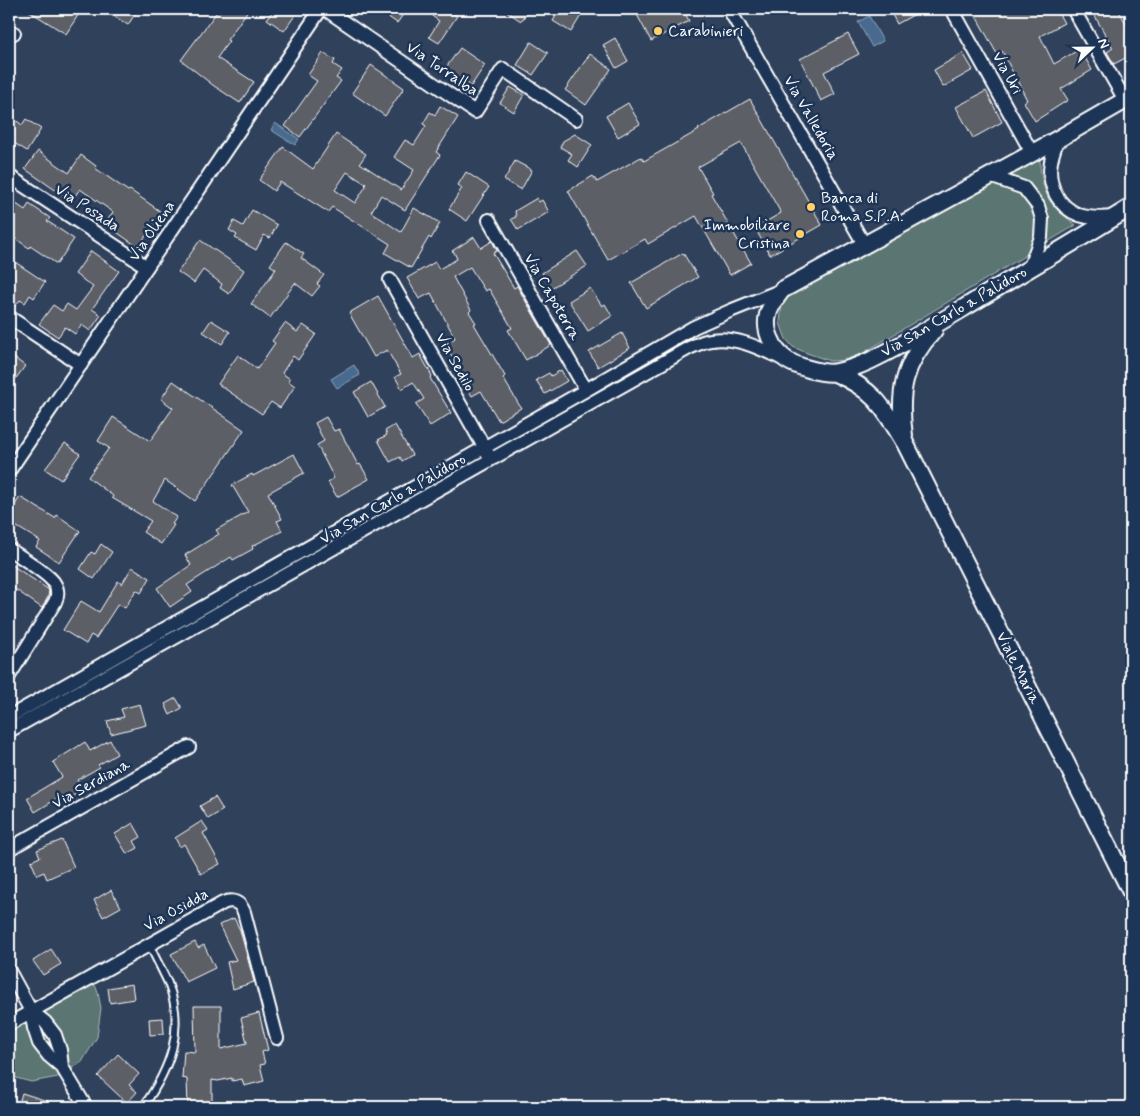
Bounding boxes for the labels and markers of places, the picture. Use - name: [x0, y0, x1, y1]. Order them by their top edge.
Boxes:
- place label: Carabinieri: [668, 21, 743, 42]
- marker: Carabinieri: [652, 25, 664, 37]
- place label: Banca di Roma S.P.A.: [821, 188, 904, 227]
- marker: Banca di Roma S.P.A.: [805, 201, 817, 213]
- place label: Immobiliare Cristina: [704, 215, 790, 254]
- marker: Immobiliare Cristina: [794, 228, 806, 240]

